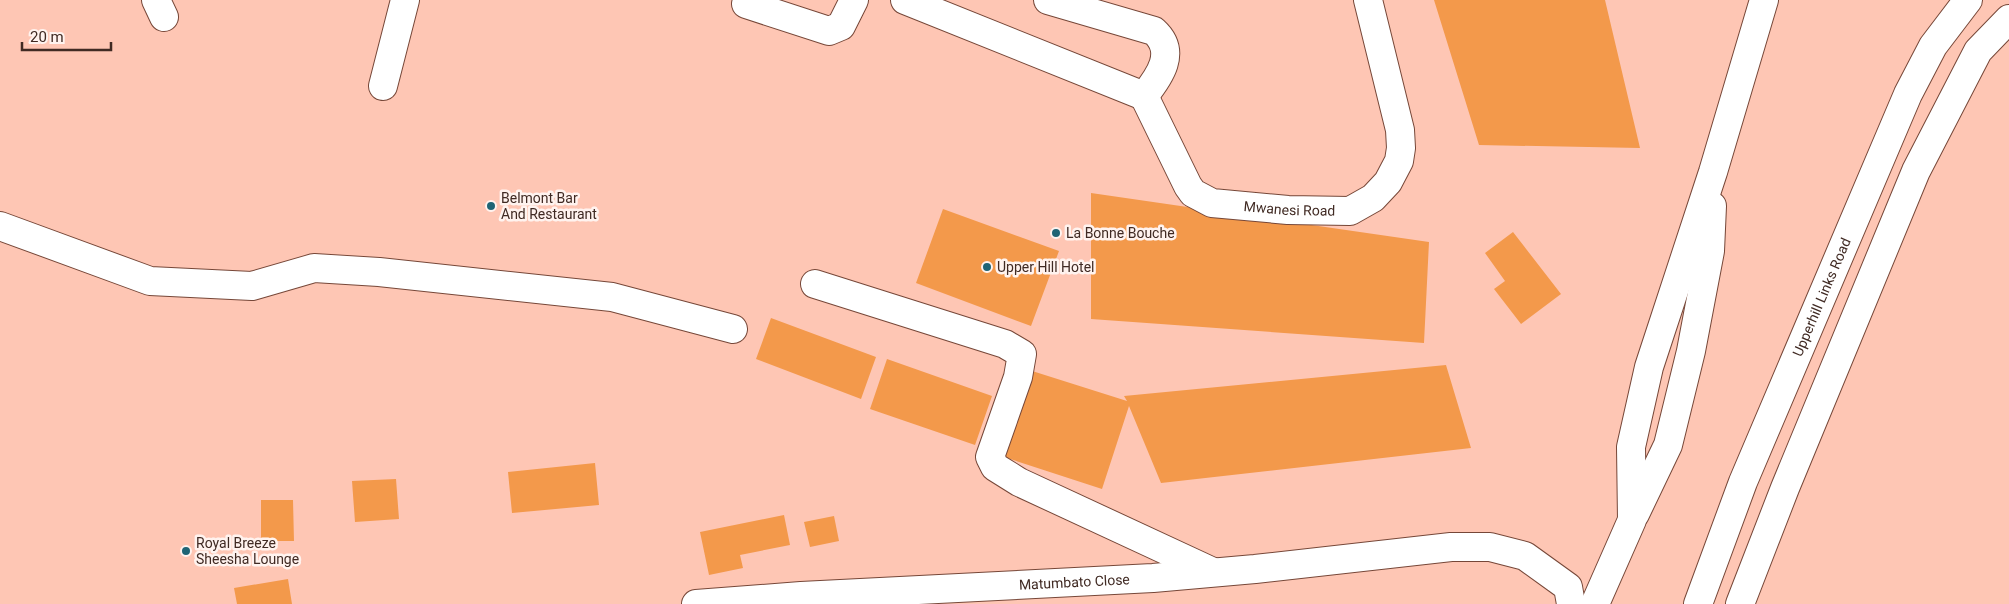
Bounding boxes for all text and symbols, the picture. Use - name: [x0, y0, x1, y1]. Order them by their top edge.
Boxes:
- scale bar: [22, 20, 111, 52]
- text: 20 m: [30, 28, 64, 46]
- place label: Belmont Bar And Restaurant: [501, 190, 597, 222]
- street label: Mwanesi Road: [1243, 198, 1335, 219]
- marker: Belmont Bar And Restaurant: [485, 200, 497, 212]
- place label: La Bonne Bouche: [1066, 225, 1175, 241]
- marker: La Bonne Bouche: [1050, 227, 1062, 239]
- street label: Upperhill Links Road: [1789, 235, 1854, 359]
- place label: Upper Hill Hotel: [997, 259, 1095, 275]
- marker: Upper Hill Hotel: [981, 261, 993, 273]
- place label: Royal Breeze Sheesha Lounge: [196, 535, 299, 567]
- marker: Royal Breeze Sheesha Lounge: [180, 545, 192, 557]
- street label: Matumbato Close: [1018, 571, 1130, 593]

